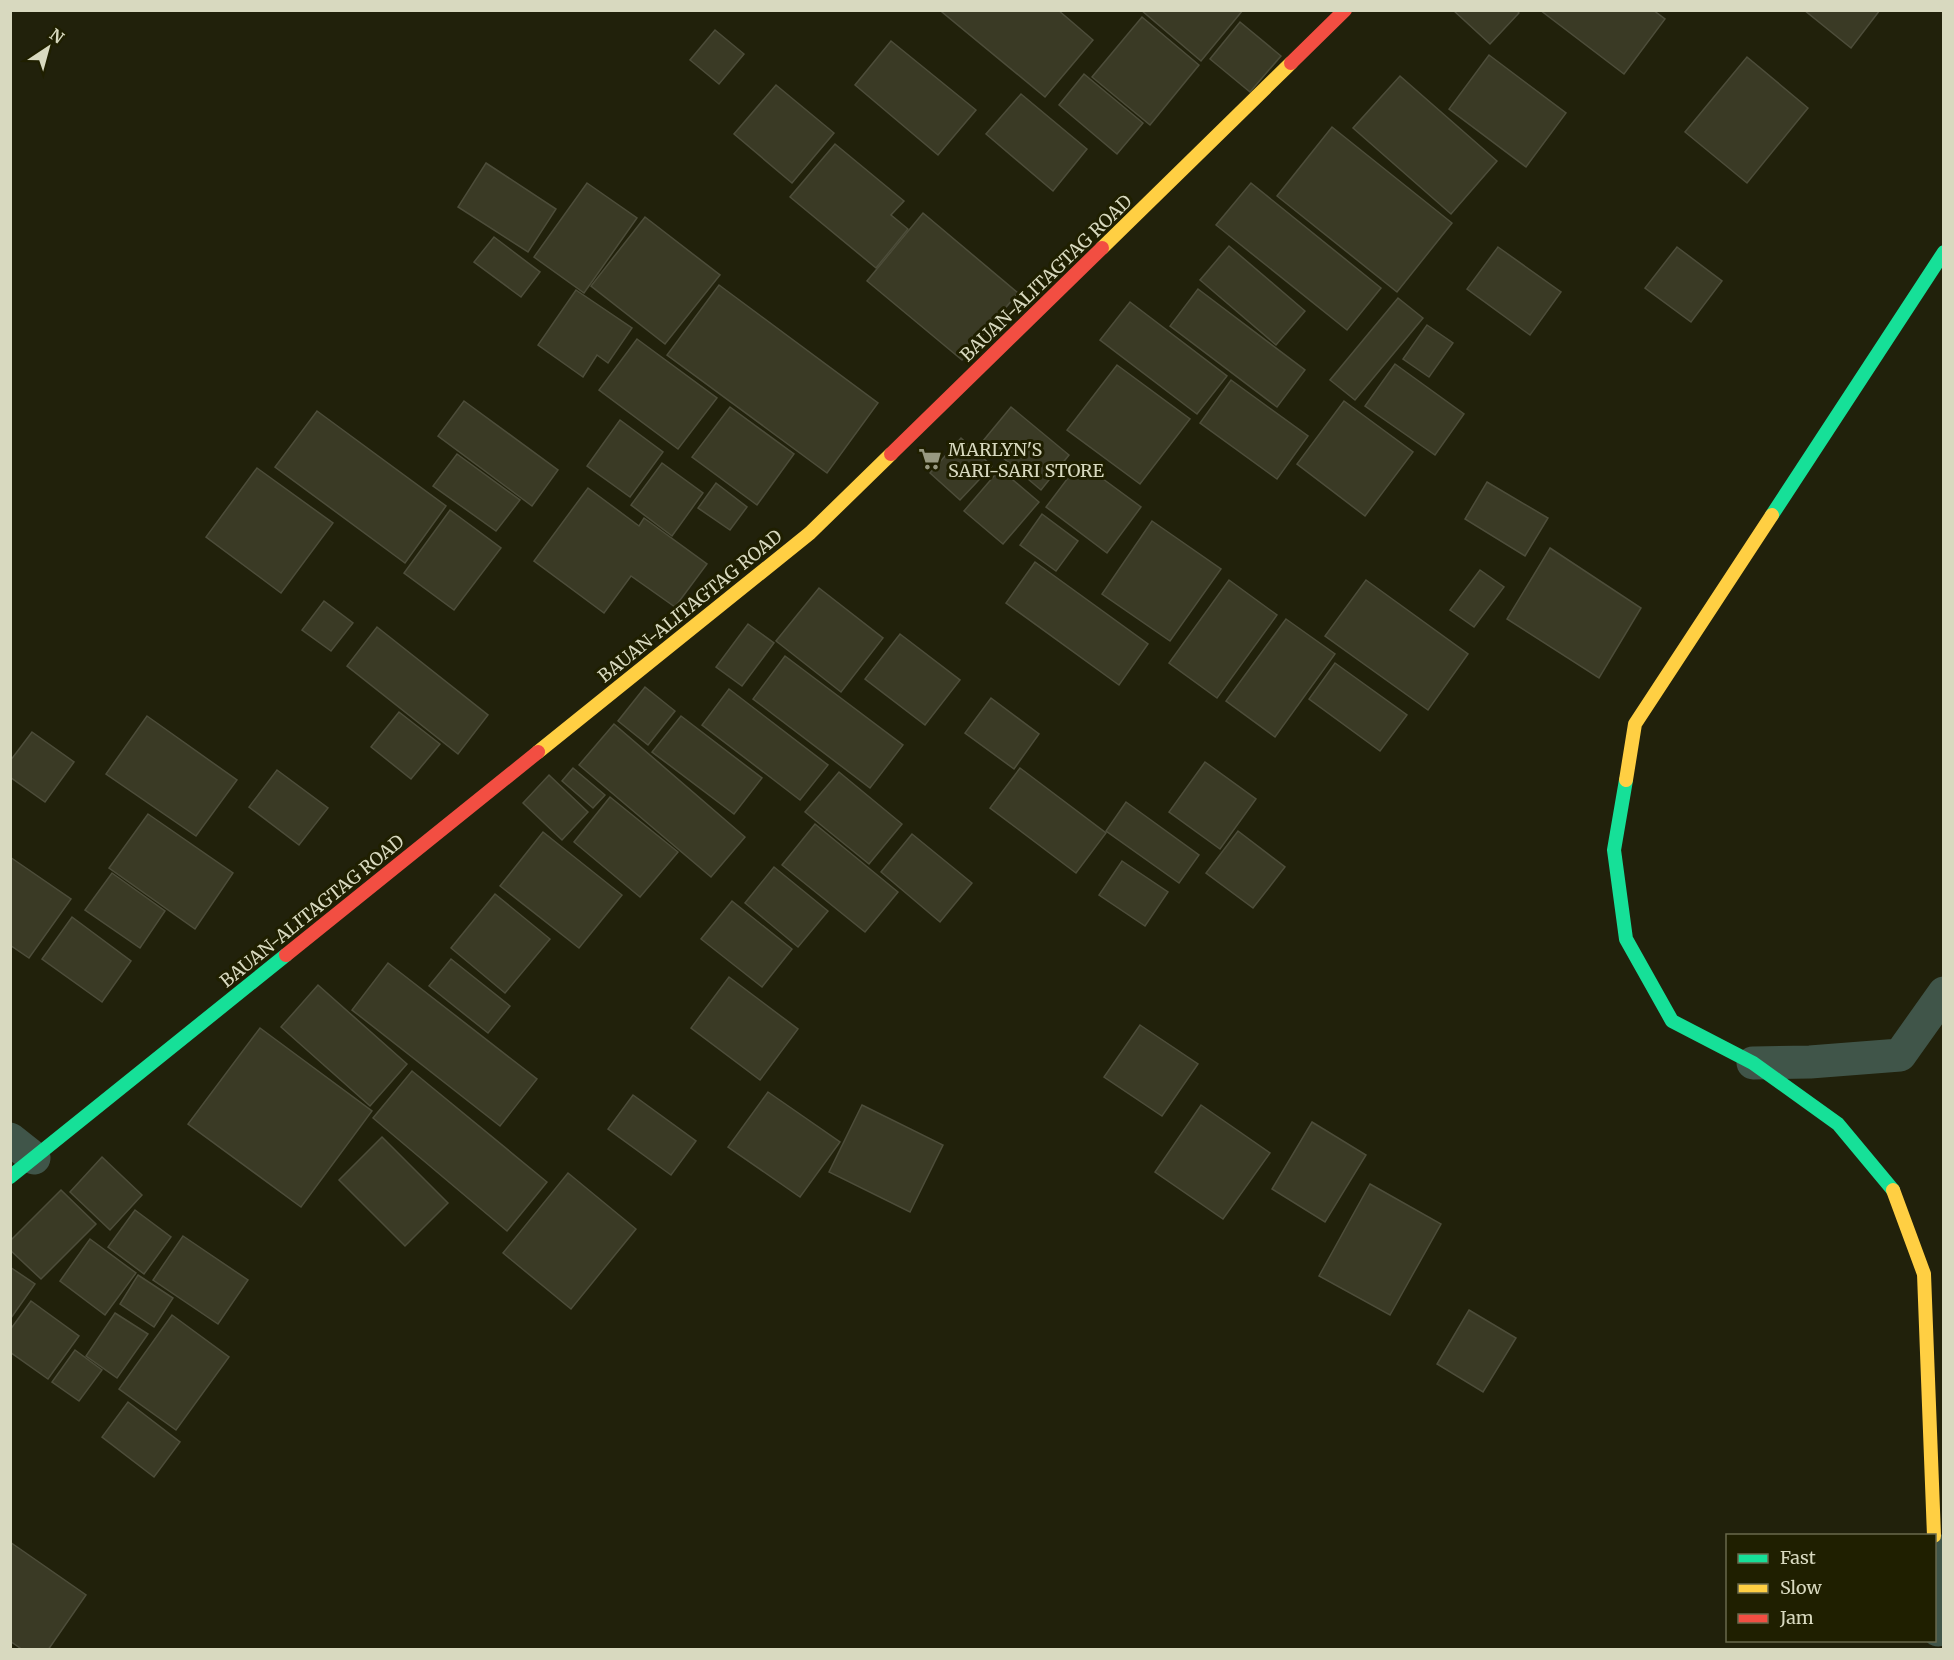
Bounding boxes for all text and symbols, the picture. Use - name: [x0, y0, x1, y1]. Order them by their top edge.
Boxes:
- north arrow: [18, 18, 78, 78]
- text: N: [46, 24, 68, 48]
- street label: BAUAN-ALITAGTAG ROAD: [955, 190, 1137, 366]
- place label: MARLYN'S SARI-SARI STORE: [948, 438, 1105, 482]
- supermarket icon: MARLYN'S SARI-SARI STORE: [917, 446, 943, 472]
- street label: BAUAN-ALITAGTAG ROAD: [593, 525, 787, 687]
- street label: BAUAN-ALITAGTAG ROAD: [215, 830, 409, 992]
- legend: [1726, 1534, 1936, 1642]
- text: Fast: [1780, 1546, 1816, 1569]
- text: Slow: [1780, 1576, 1823, 1599]
- text: Jam: [1779, 1606, 1814, 1629]

